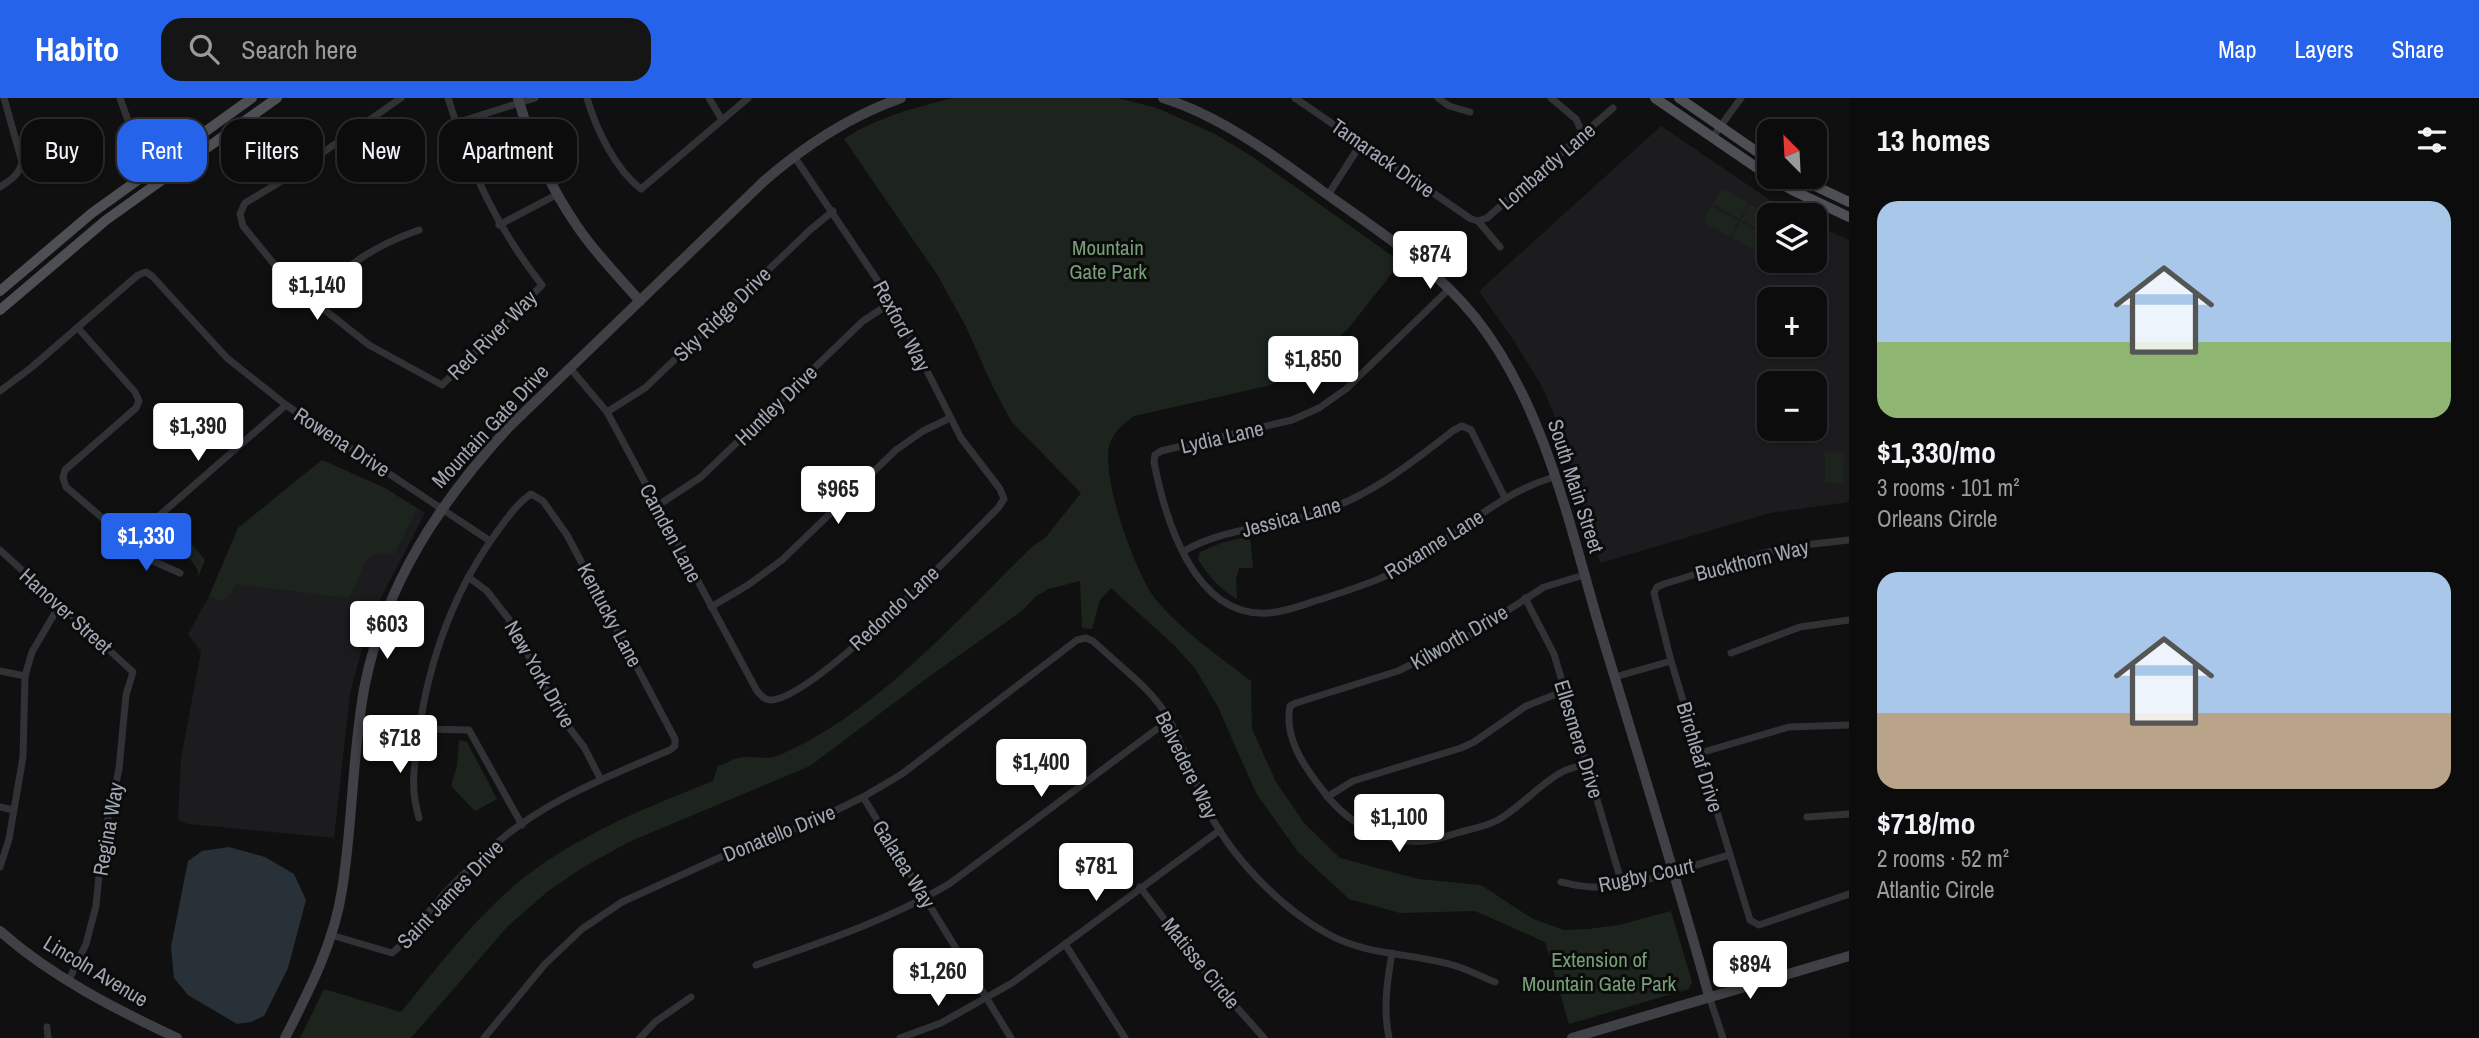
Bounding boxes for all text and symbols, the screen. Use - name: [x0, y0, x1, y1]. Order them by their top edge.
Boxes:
- search box: [161, 18, 651, 81]
- text: Habito: [35, 27, 119, 71]
- icon: search: [185, 30, 223, 68]
- text: Search here: [241, 32, 357, 67]
- text: Map: [2218, 33, 2256, 65]
- text: Layers: [2294, 33, 2353, 65]
- text: Share: [2391, 33, 2444, 65]
- street label: Tamarack Drive: [1325, 111, 1441, 205]
- street label: Lombardy Lane: [1492, 116, 1602, 216]
- chip: Buy: [21, 119, 103, 182]
- chip: Rent: [117, 119, 207, 182]
- chip: Filters: [221, 119, 323, 182]
- chip: New: [337, 119, 425, 182]
- chip: Apartment: [439, 119, 577, 182]
- north arrow: [1757, 119, 1827, 189]
- map controls: [1757, 119, 1827, 441]
- text: 13 homes: [1877, 120, 1991, 160]
- icon: filters: [2413, 121, 2451, 159]
- button: layers: [1757, 203, 1827, 273]
- pin: $874: [1389, 232, 1471, 291]
- park label: Mountain Gate Park: [1069, 233, 1147, 286]
- text: $874: [1409, 238, 1451, 269]
- icon: home: [2101, 247, 2227, 373]
- street label: Sky Ridge Drive: [667, 260, 777, 368]
- pin: $1,140: [260, 262, 374, 322]
- text: $1,140: [288, 269, 346, 300]
- street label: Rexford Way: [866, 276, 938, 377]
- street label: Red River Way: [441, 283, 544, 386]
- button: +: [1757, 287, 1827, 357]
- pin: $1,850: [1256, 336, 1370, 396]
- text: $1,850: [1284, 343, 1342, 374]
- street label: Mountain Gate Drive: [425, 358, 555, 494]
- street label: Huntley Drive: [728, 358, 824, 452]
- button: −: [1757, 371, 1827, 441]
- street label: Rowena Drive: [288, 400, 396, 484]
- pin: $1,390: [141, 404, 255, 463]
- text: $1,390: [169, 410, 227, 441]
- street label: Lydia Lane: [1178, 413, 1266, 461]
- street label: South Main Street: [1541, 416, 1611, 557]
- text: $1,330/mo: [1877, 432, 1996, 472]
- pin: $965: [797, 466, 879, 526]
- text: 3 rooms · 101 m²: [1877, 472, 2020, 503]
- text: $965: [817, 473, 859, 504]
- street label: Camden Lane: [633, 478, 709, 588]
- street label: Jessica Lane: [1238, 490, 1344, 544]
- street label: Roxanne Lane: [1379, 502, 1489, 586]
- text: Orleans Circle: [1877, 503, 1998, 534]
- pin: $1,330: [89, 514, 203, 573]
- text: $1,330: [117, 520, 175, 551]
- street label: Buckthorn Way: [1692, 532, 1812, 588]
- street label: Kentucky Lane: [570, 558, 650, 672]
- street label: Redondo Lane: [843, 559, 945, 657]
- street label: Hanover Street: [13, 561, 119, 661]
- street label: Kilworth Drive: [1405, 597, 1513, 677]
- pin: $603: [346, 602, 428, 661]
- text: $603: [366, 608, 408, 639]
- street label: New York Drive: [498, 615, 582, 733]
- icon: home: [2101, 618, 2227, 744]
- street label: Ellesmere Drive: [1547, 676, 1611, 802]
- street label: Birchleaf Drive: [1669, 698, 1731, 816]
- street label: Belvedere Way: [1149, 706, 1226, 824]
- pin: $718: [359, 716, 441, 775]
- text: $718: [379, 722, 421, 753]
- pin: $1,400: [984, 740, 1098, 799]
- text: $1,400: [1012, 746, 1070, 777]
- street label: Regina Way: [86, 780, 131, 878]
- pin: $1,100: [1342, 794, 1456, 854]
- street label: Donatello Drive: [719, 797, 839, 869]
- text: $1,100: [1370, 801, 1428, 832]
- text: $718/mo: [1877, 803, 1975, 843]
- street label: Galatea Way: [865, 814, 943, 914]
- street label: Saint James Drive: [390, 833, 510, 955]
- text: 2 rooms · 52 m²: [1877, 843, 2009, 874]
- pin: $781: [1055, 844, 1137, 903]
- text: $781: [1075, 850, 1117, 881]
- street label: Rugby Court: [1596, 851, 1696, 899]
- text: Atlantic Circle: [1877, 874, 1994, 905]
- street label: Matisse Circle: [1155, 911, 1247, 1015]
- street label: Lincoln Avenue: [38, 928, 154, 1014]
- pin: $894: [1709, 942, 1791, 1001]
- park label: Extension of Mountain Gate Park: [1522, 945, 1676, 998]
- pin: $1,260: [881, 948, 995, 1008]
- text: $894: [1729, 948, 1771, 979]
- text: $1,260: [909, 955, 967, 986]

